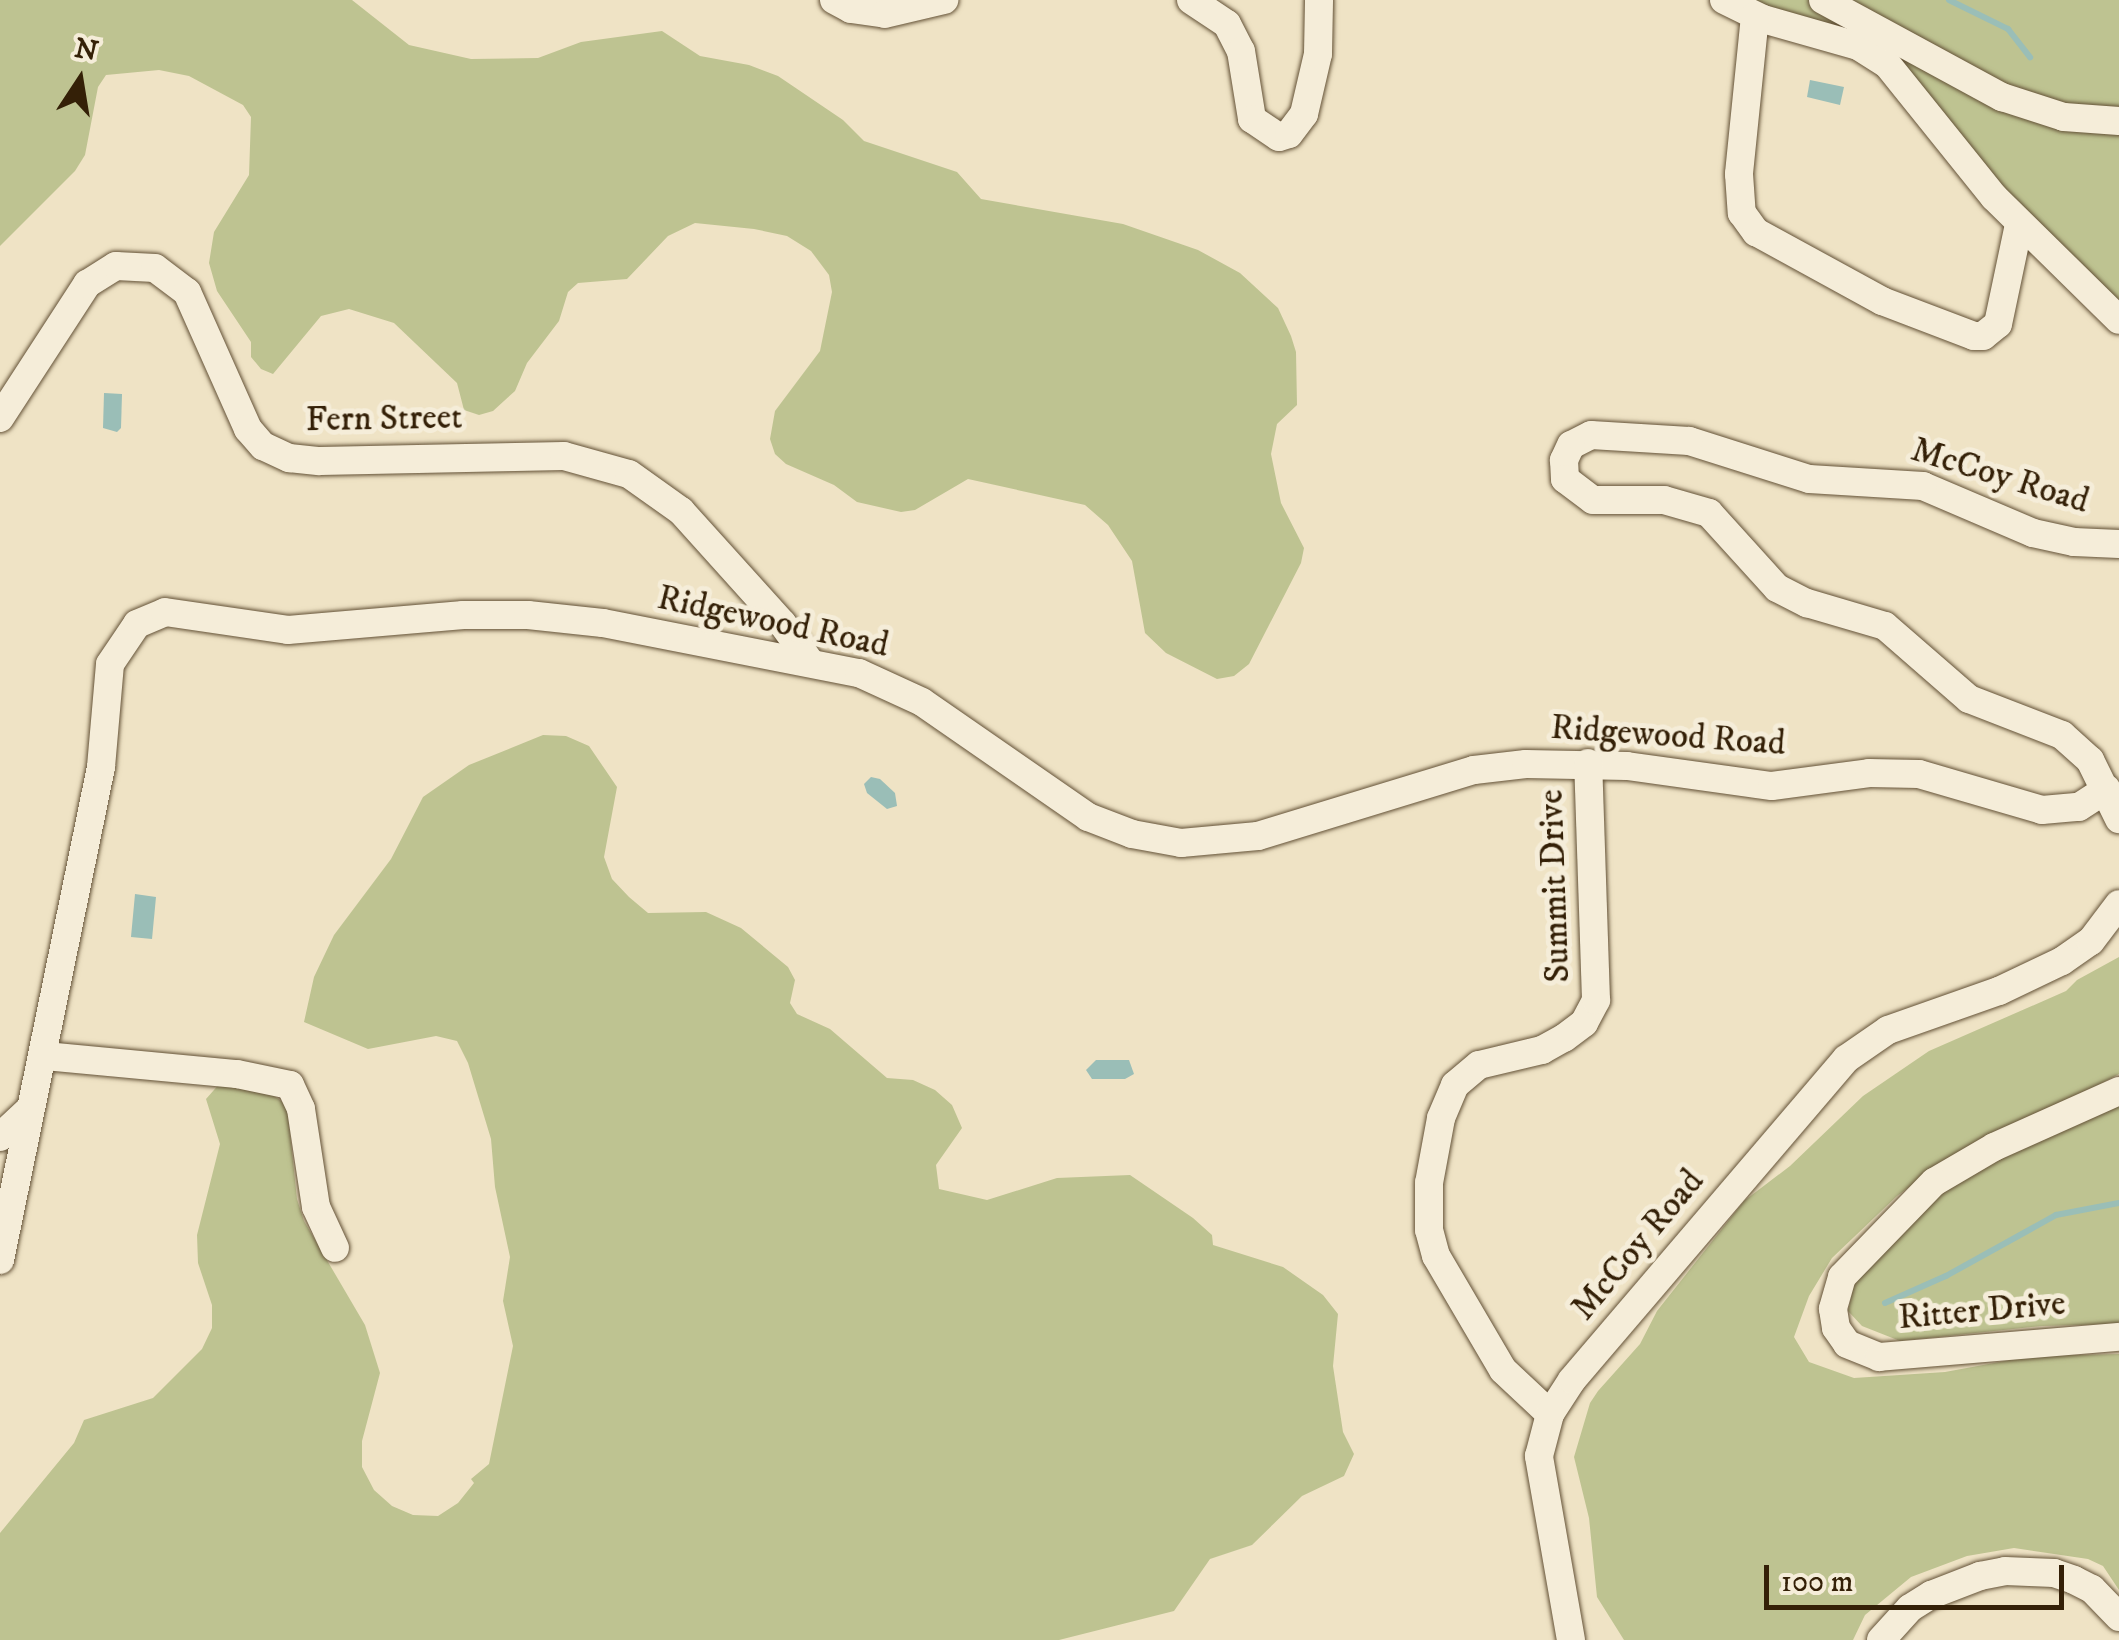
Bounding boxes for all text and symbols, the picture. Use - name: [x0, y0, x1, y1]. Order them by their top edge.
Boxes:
- north arrow: [30, 30, 130, 130]
- text: N: [71, 31, 101, 70]
- street label: Fern Street: [305, 397, 463, 441]
- street label: McCoy Road: [1906, 429, 2094, 523]
- street label: Ridgewood Road: [654, 577, 892, 667]
- street label: Ridgewood Road: [1549, 707, 1787, 765]
- street label: Summit Drive: [1531, 789, 1579, 983]
- street label: McCoy Road: [1563, 1161, 1713, 1329]
- street label: Ritter Drive: [1897, 1283, 2067, 1339]
- scale bar: [1769, 1545, 2069, 1607]
- text: 100 m: [1781, 1564, 1853, 1601]

